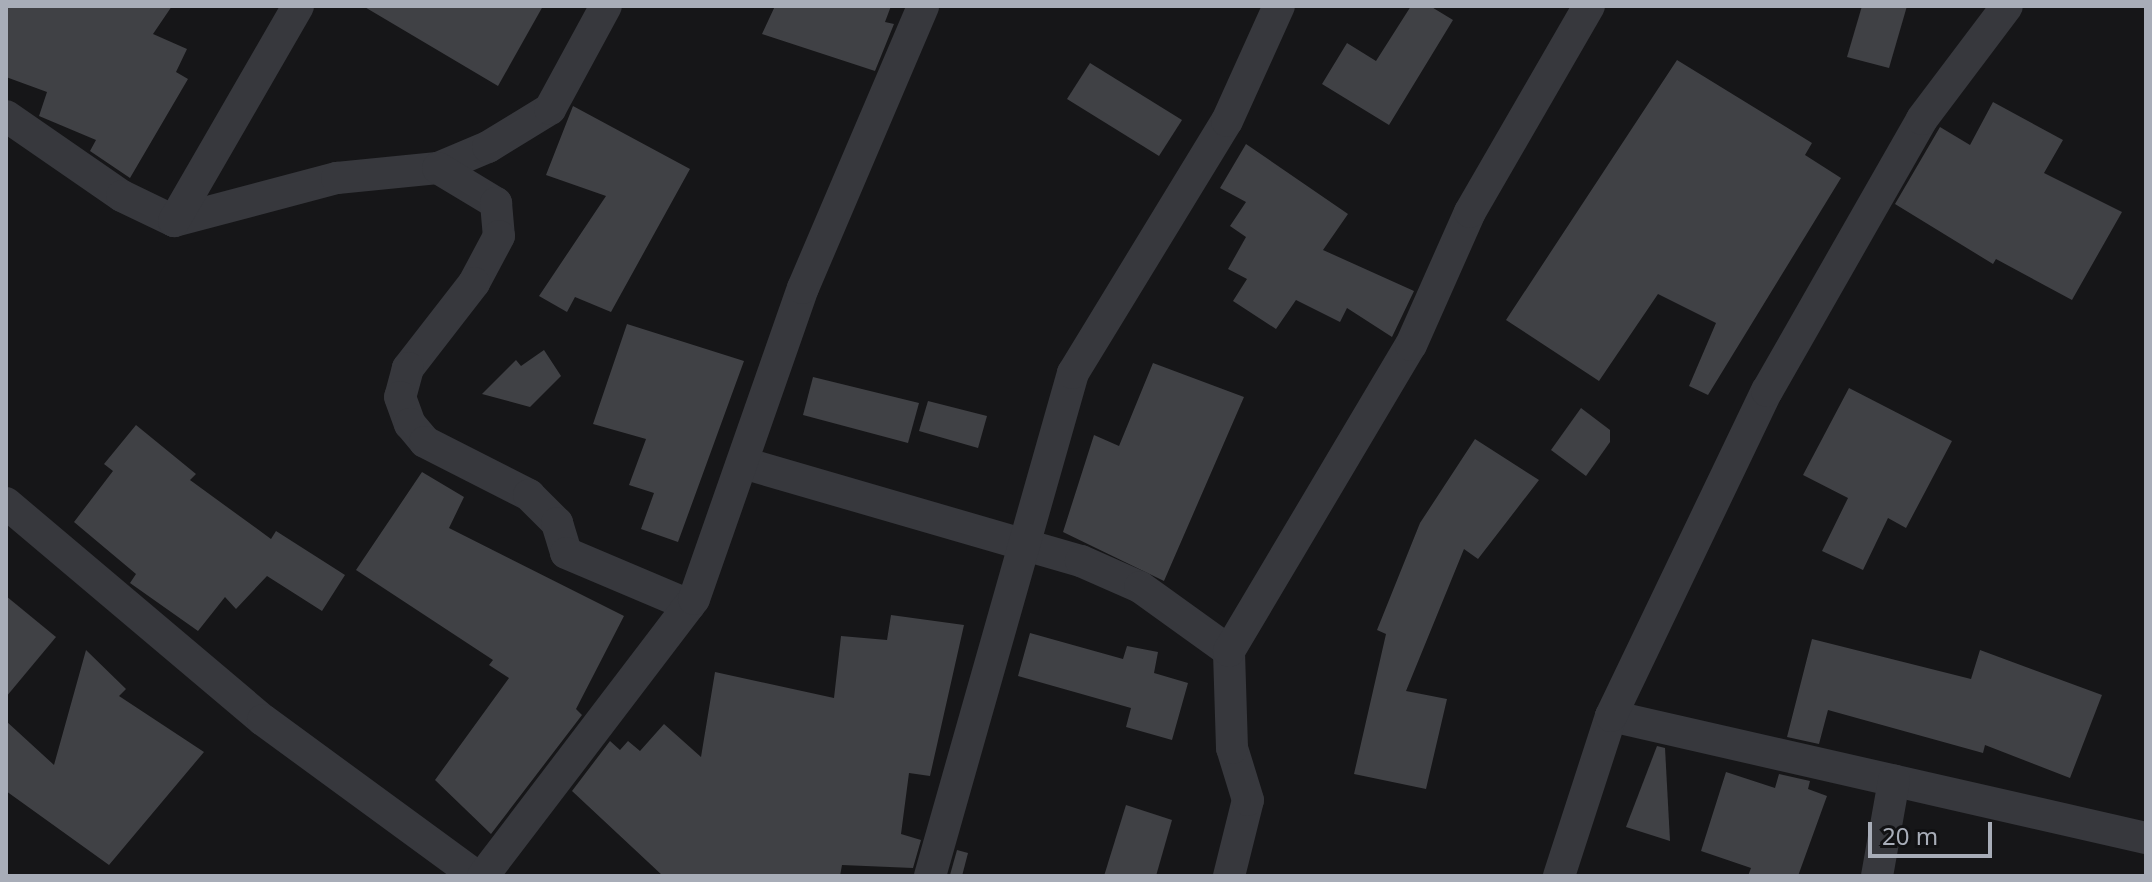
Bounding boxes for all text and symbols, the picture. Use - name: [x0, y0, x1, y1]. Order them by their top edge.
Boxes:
- scale bar: [1872, 806, 1996, 856]
- text: 20 m: [1882, 819, 1938, 852]

